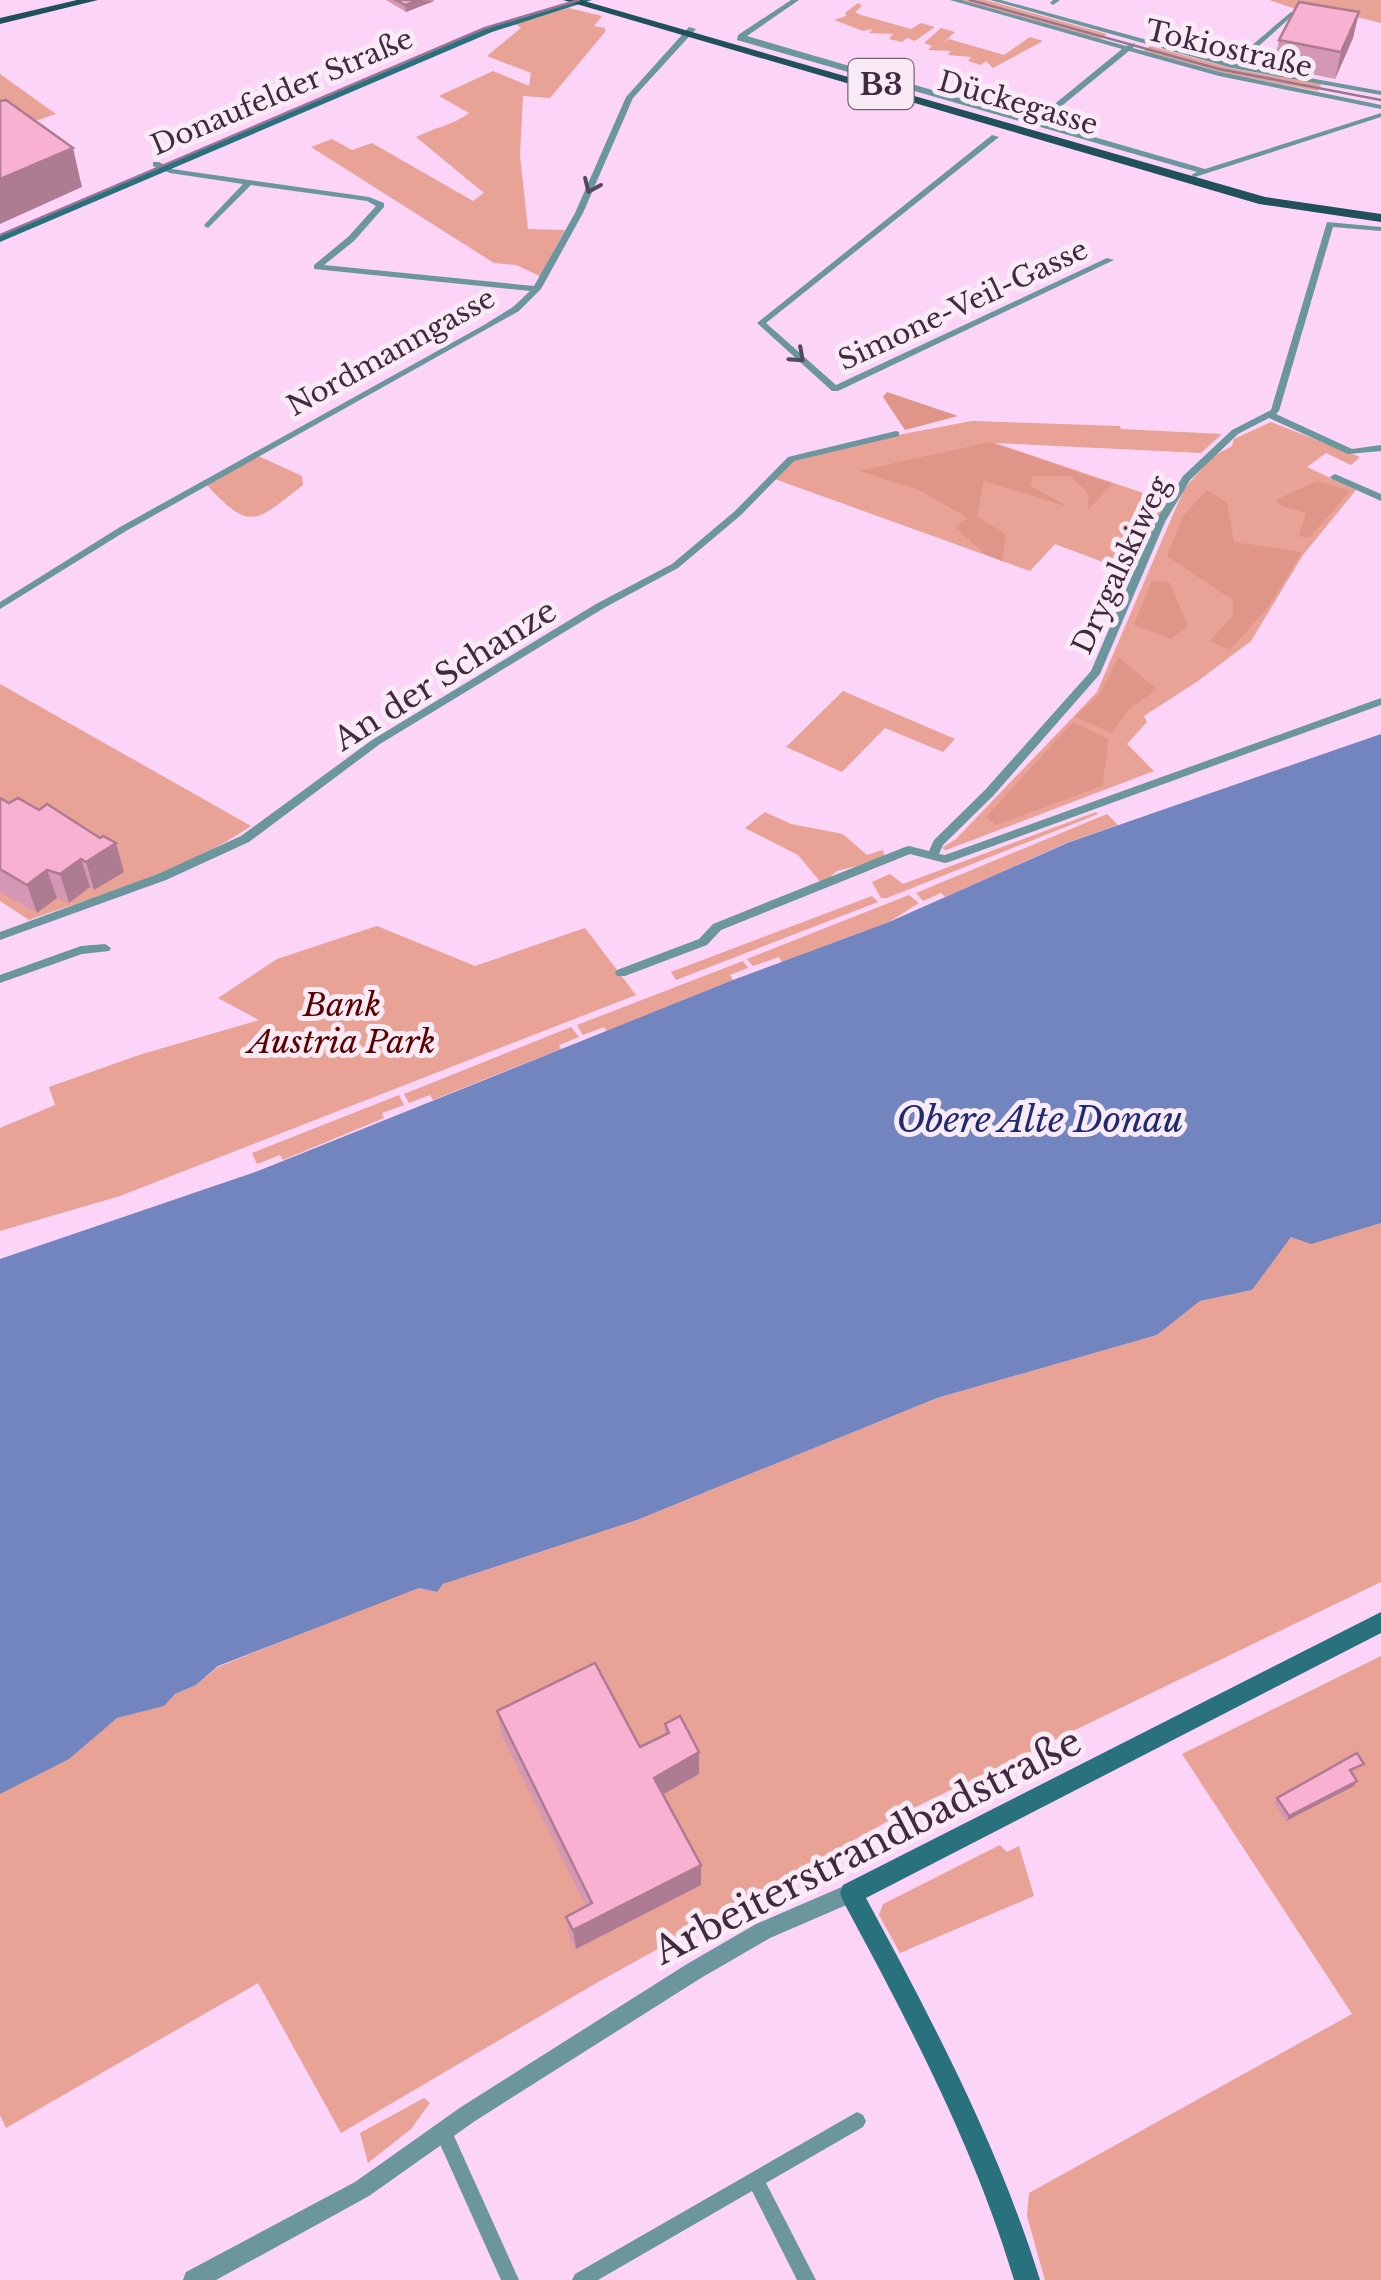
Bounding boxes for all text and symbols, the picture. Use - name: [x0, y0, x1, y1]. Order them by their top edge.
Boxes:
- street label: Tokiostraße: [1142, 13, 1316, 85]
- street label: Donaufelder Straße: [146, 21, 418, 163]
- road number: B3: [848, 59, 914, 109]
- street label: Dückegasse: [934, 64, 1102, 142]
- one-way arrow: [583, 176, 603, 194]
- street label: Simone-Veil-Gasse: [833, 232, 1093, 378]
- street label: Nordmanngasse: [281, 280, 501, 424]
- one-way arrow: [786, 344, 805, 362]
- street label: Drygalskiweg: [1064, 469, 1178, 660]
- street label: An der Schanze: [325, 590, 564, 760]
- park label: Bank Austria Park: [244, 985, 436, 1062]
- water label: Obere Alte Donau: [896, 1098, 1184, 1141]
- street label: Arbeiterstrandbadstraße: [644, 1717, 1089, 1975]

